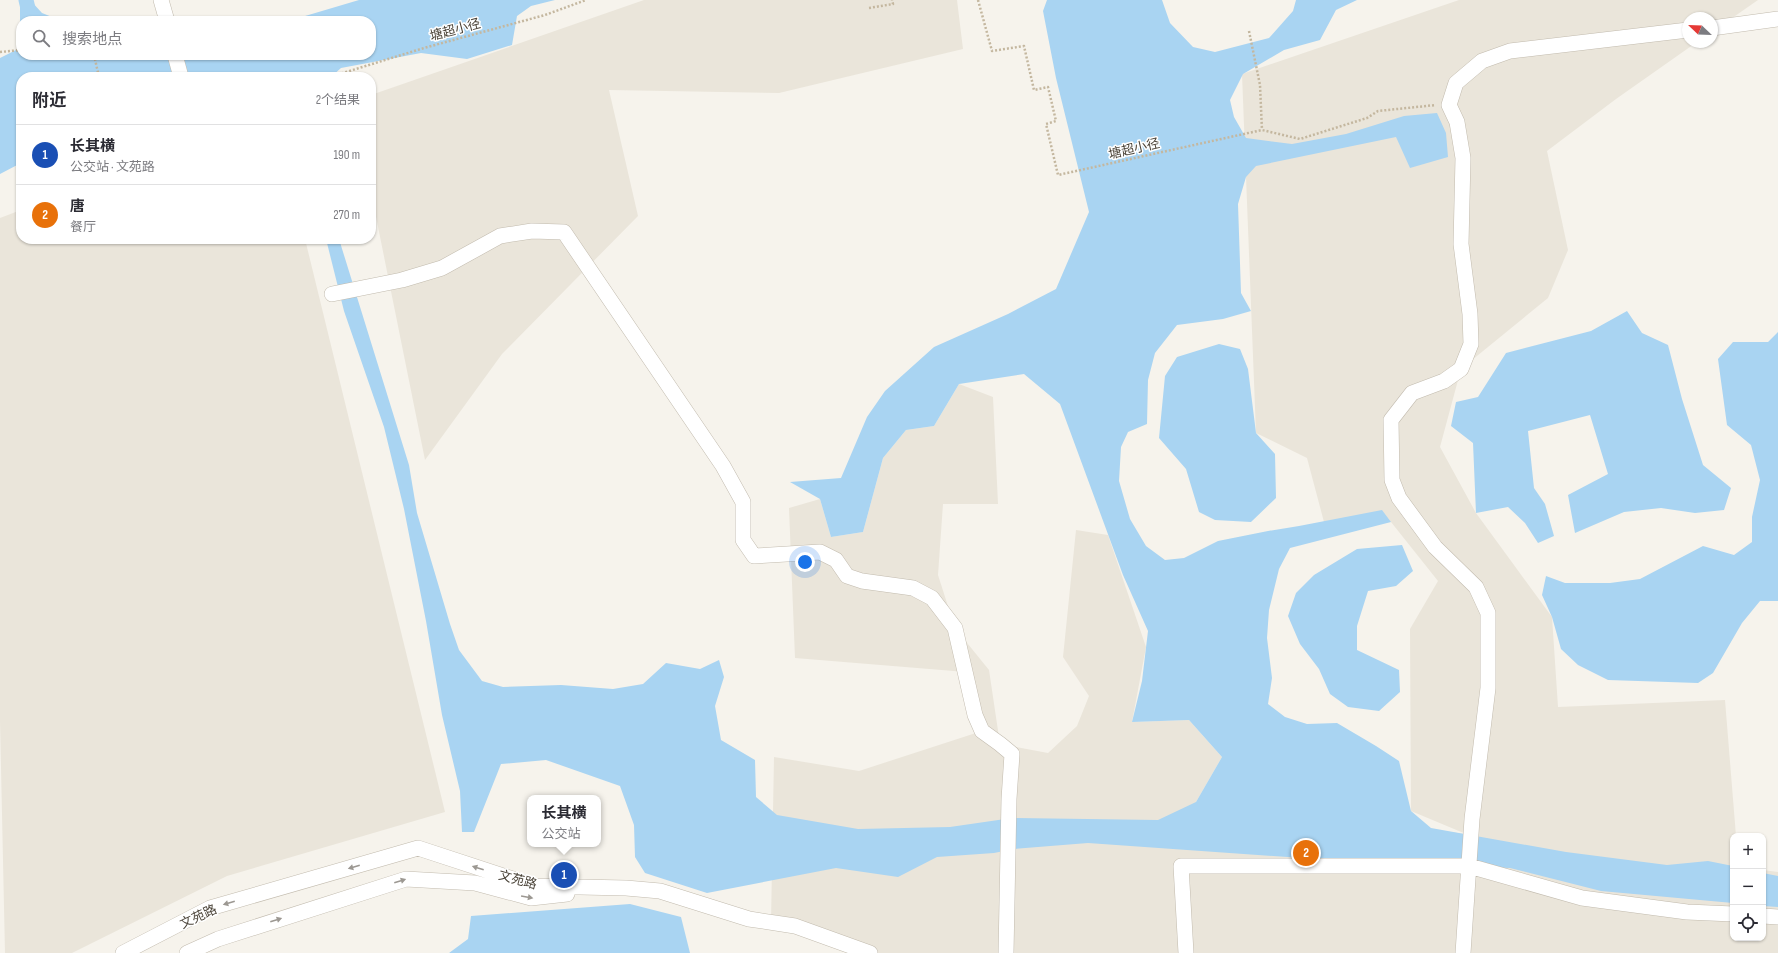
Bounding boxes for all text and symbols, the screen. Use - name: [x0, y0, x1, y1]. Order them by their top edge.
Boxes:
- north arrow: [1682, 12, 1718, 48]
- search box: [16, 16, 376, 60]
- street label: 塘超小径: [428, 16, 482, 44]
- icon: search: [30, 27, 52, 49]
- text: 搜索地点: [62, 30, 122, 49]
- text: 附近: [32, 91, 66, 111]
- text: 2个结果: [316, 92, 360, 108]
- street label: 塘超小径: [1107, 135, 1161, 163]
- text: 长其横: [70, 137, 115, 156]
- text: 1: [42, 147, 48, 163]
- text: 190 m: [333, 147, 360, 163]
- text: 公交站 · 文苑路: [70, 159, 155, 175]
- text: 唐: [70, 197, 85, 216]
- text: 2: [42, 207, 48, 223]
- text: 270 m: [333, 207, 360, 223]
- text: 餐厅: [70, 219, 96, 235]
- your location: [795, 552, 815, 572]
- popup: [527, 795, 601, 847]
- text: 长其横: [541, 804, 587, 823]
- text: 公交站: [541, 826, 581, 842]
- map controls: [1730, 833, 1766, 941]
- button: +: [1730, 833, 1766, 869]
- pin: 2: [1293, 838, 1319, 868]
- pin: 1: [551, 860, 577, 890]
- one-way arrow: [348, 864, 360, 870]
- one-way arrow: [472, 865, 484, 871]
- street label: 文苑路: [497, 867, 539, 893]
- button: −: [1730, 869, 1766, 905]
- one-way arrow: [394, 878, 406, 884]
- one-way arrow: [521, 894, 534, 900]
- one-way arrow: [223, 900, 235, 906]
- street label: 文苑路: [177, 901, 219, 932]
- button: locate: [1730, 905, 1766, 941]
- one-way arrow: [270, 917, 282, 923]

